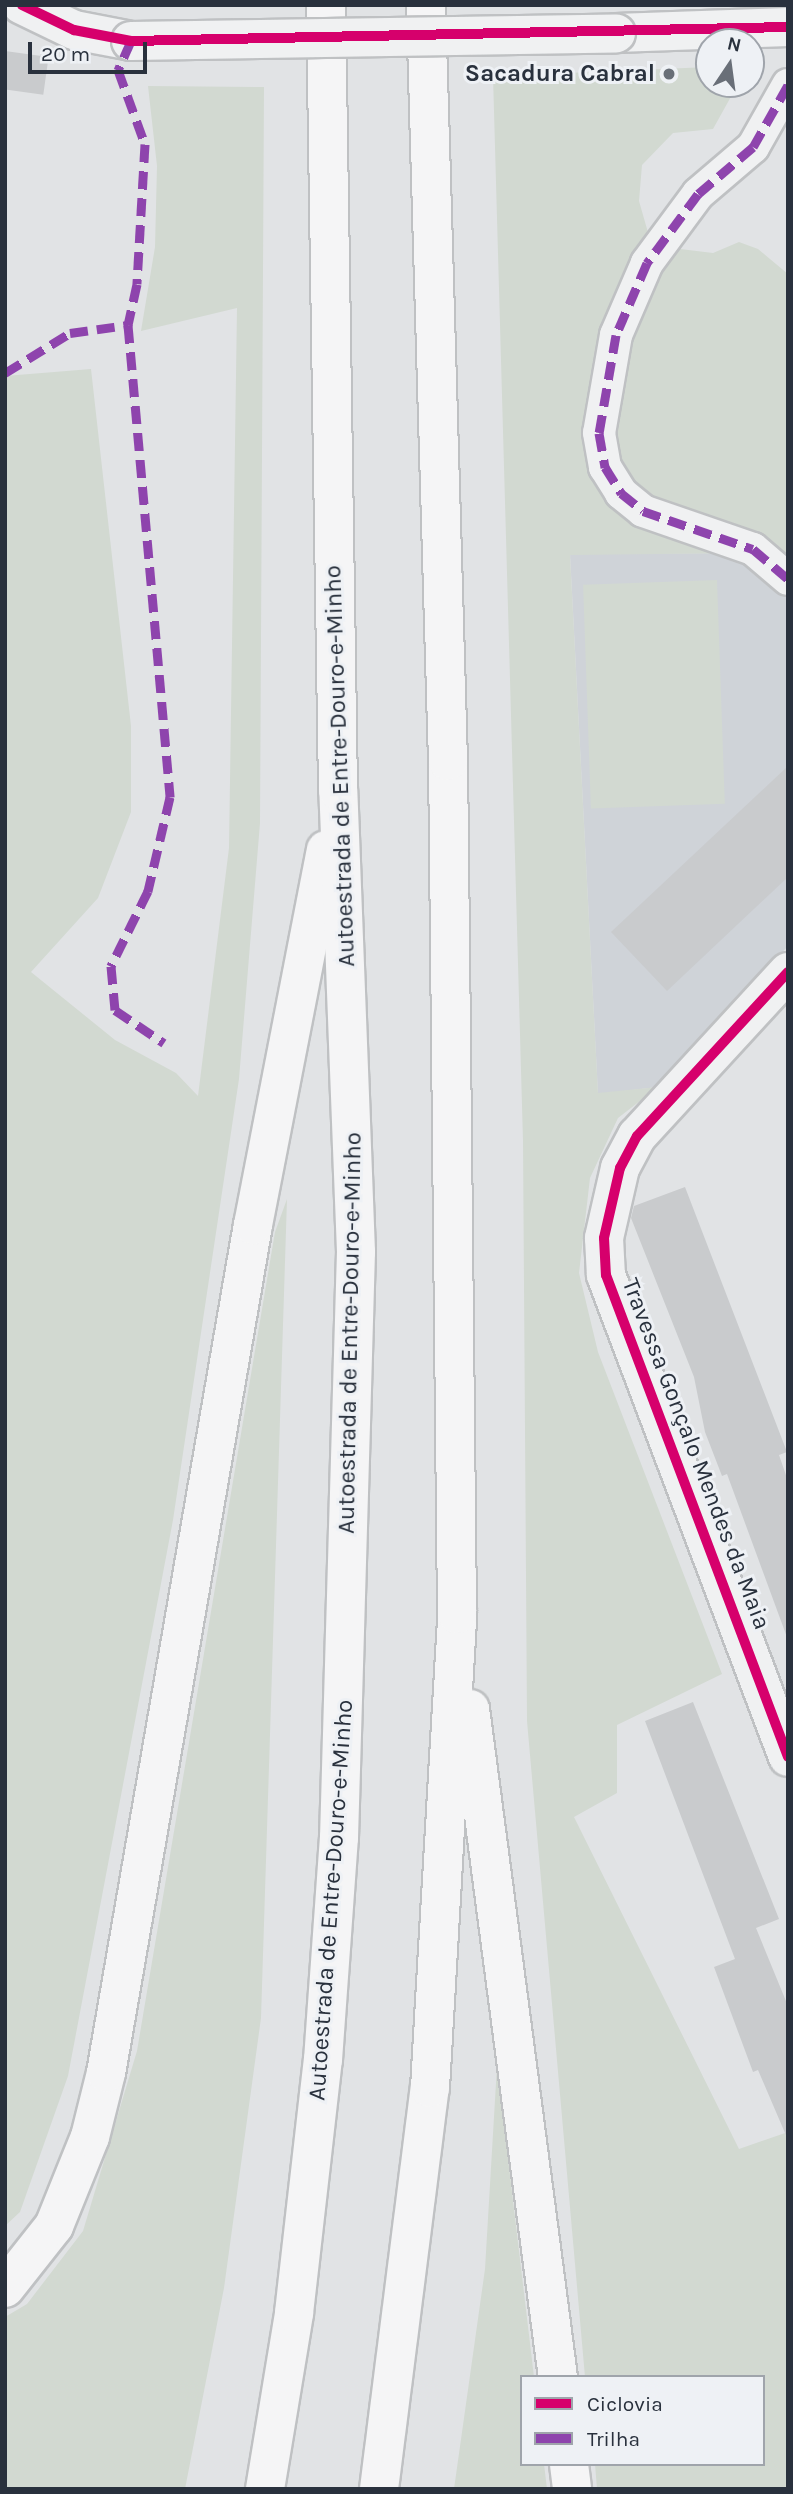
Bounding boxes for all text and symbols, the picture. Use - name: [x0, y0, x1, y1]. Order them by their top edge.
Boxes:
- scale bar: [32, 28, 150, 72]
- north arrow: [695, 28, 765, 98]
- text: N: [725, 32, 743, 57]
- text: 20 m: [41, 42, 90, 66]
- place label: Sacadura Cabral: [465, 60, 655, 88]
- marker: Sacadura Cabral: [661, 66, 677, 82]
- street label: Autoestrada de Entre-Douro-e-Minho: [319, 565, 361, 967]
- street label: Autoestrada de Entre-Douro-e-Minho: [332, 1132, 368, 1534]
- street label: Travessa Gonçalo Mendes da Maia: [616, 1274, 776, 1634]
- street label: Autoestrada de Entre-Douro-e-Minho: [303, 1699, 359, 2101]
- legend: [520, 2375, 765, 2466]
- text: Ciclovia: [587, 2392, 663, 2416]
- text: Trilha: [587, 2427, 640, 2451]

